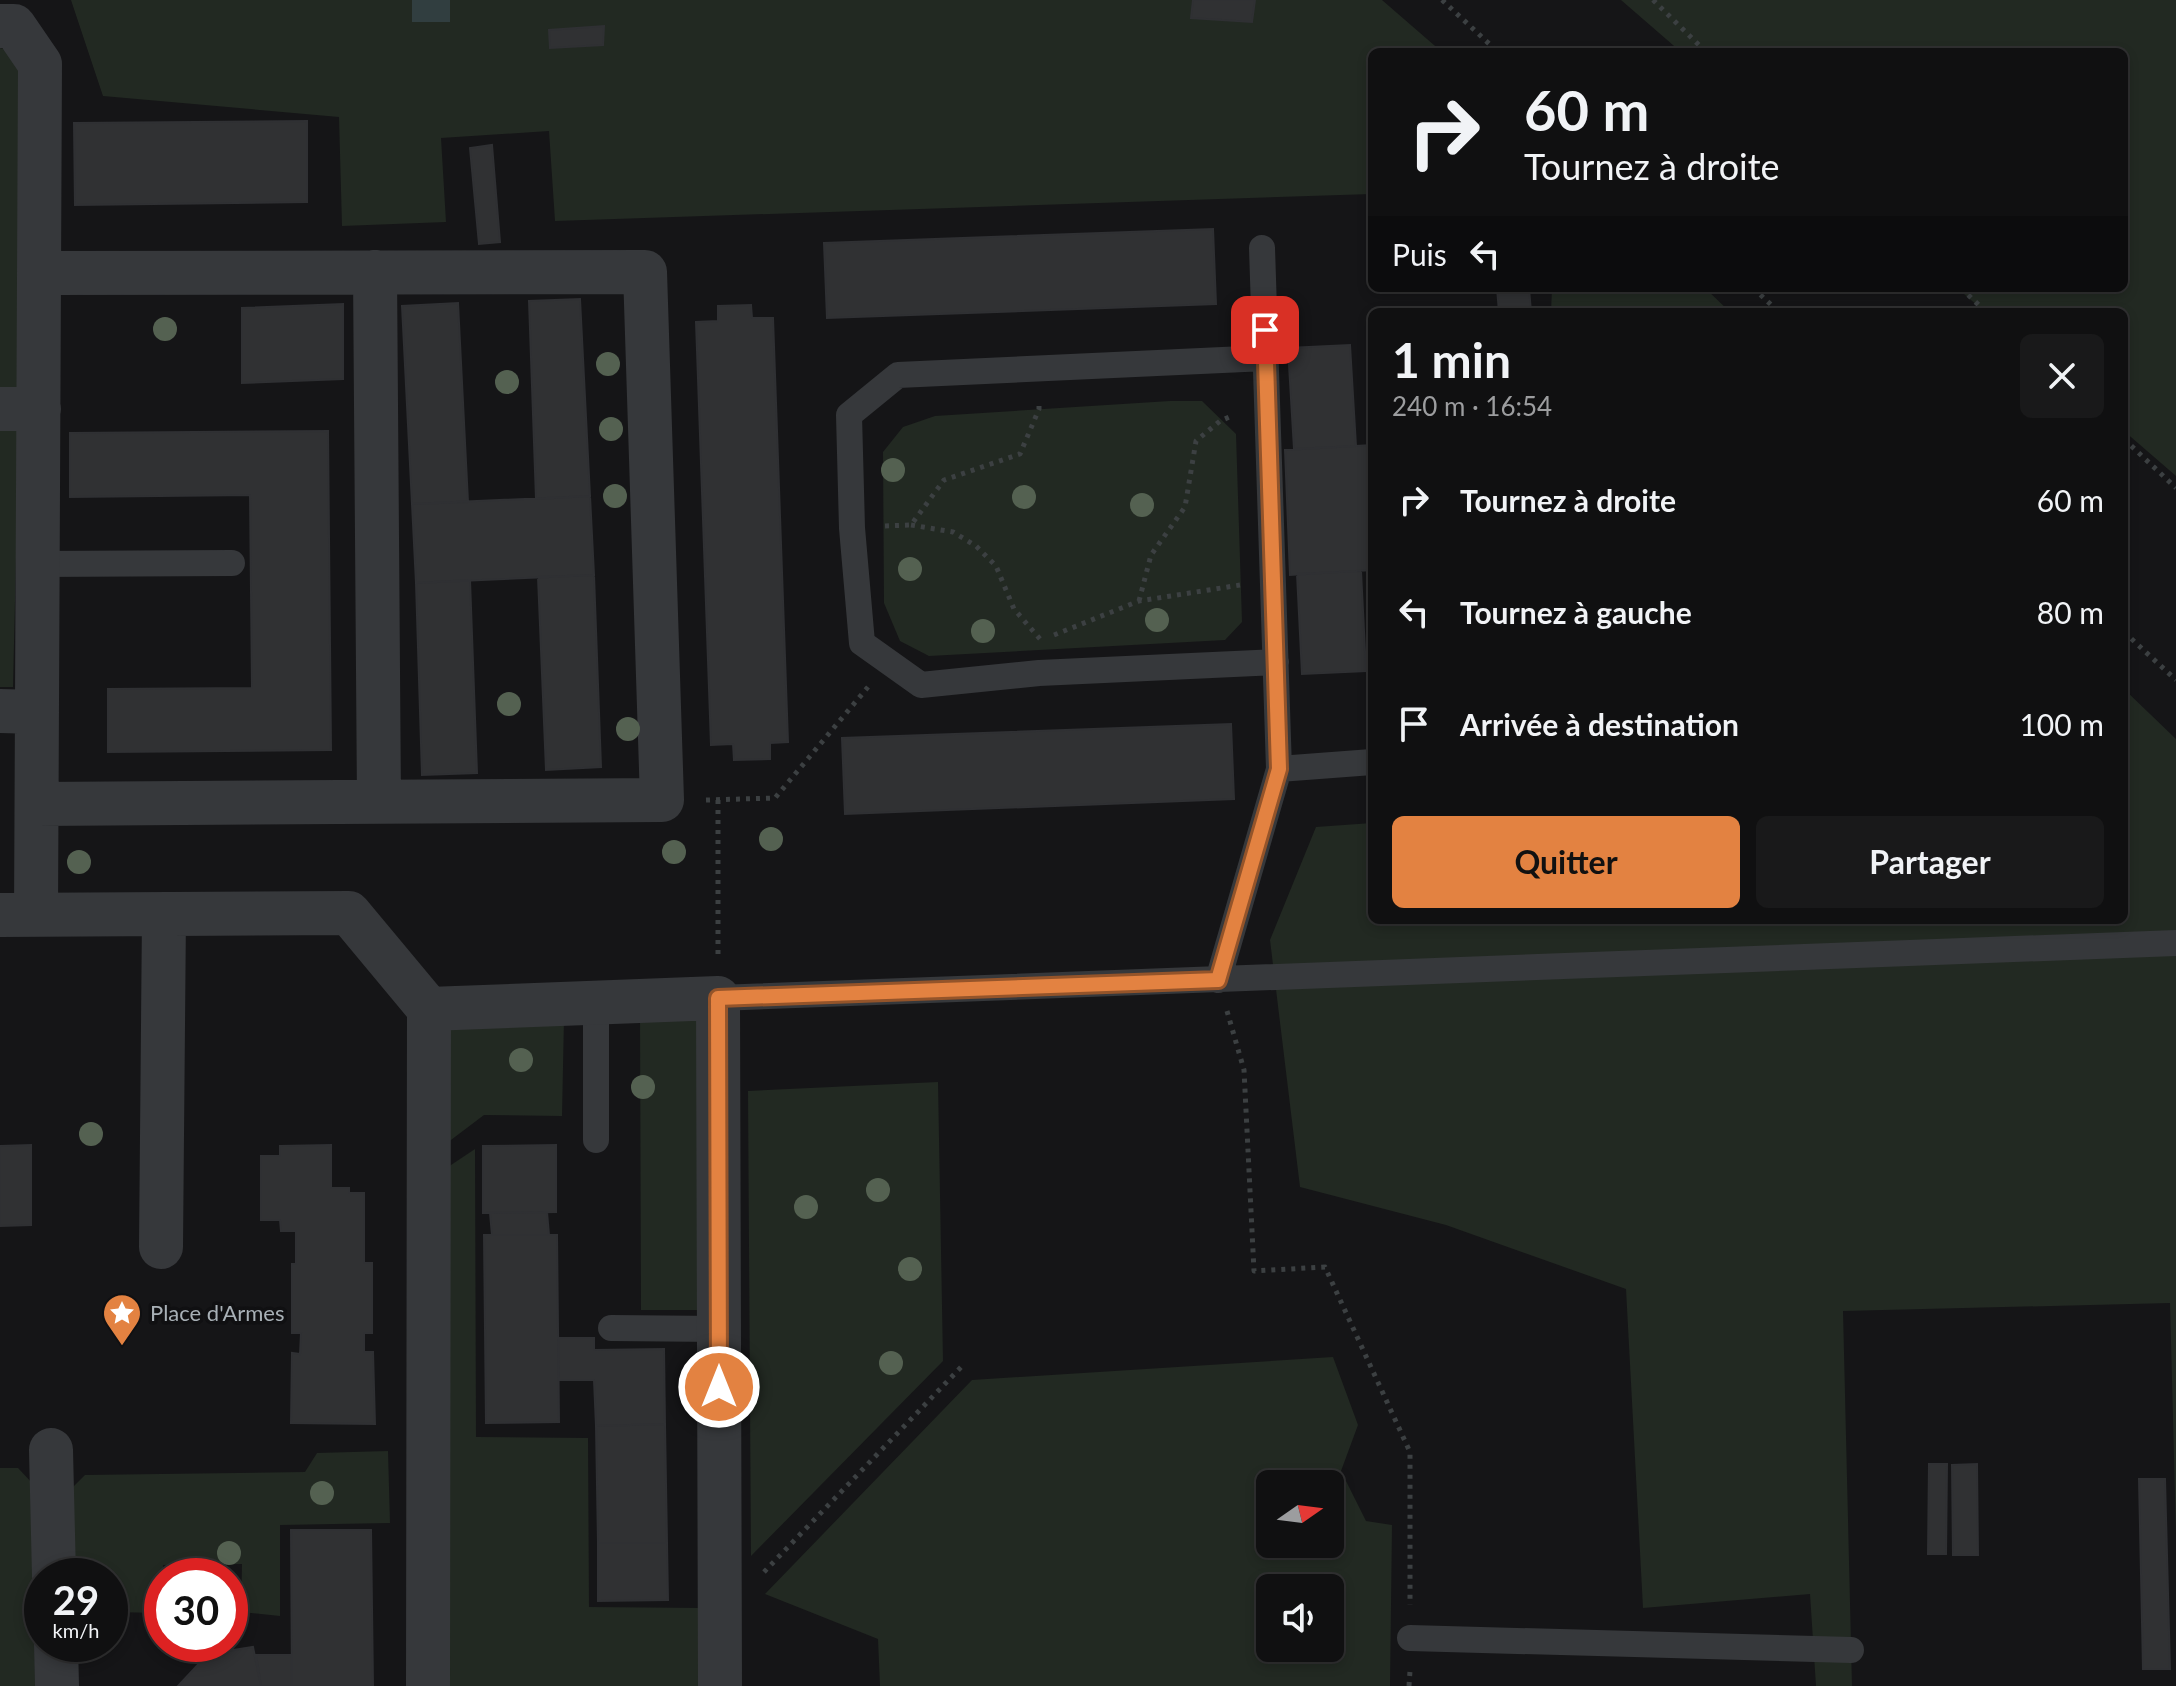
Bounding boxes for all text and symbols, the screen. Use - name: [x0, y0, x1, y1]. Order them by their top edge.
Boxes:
- text: 60 m: [1524, 76, 1649, 143]
- icon: right: [1392, 80, 1496, 184]
- text: Tournez à droite: [1524, 144, 1780, 188]
- icon: left: [1463, 232, 1507, 276]
- text: Puis: [1392, 236, 1447, 272]
- pin: [1231, 296, 1299, 364]
- icon: arrive: [1243, 308, 1287, 352]
- text: 1 min: [1392, 331, 1511, 388]
- button: close: [2020, 334, 2104, 418]
- text: 240 m · 16:54: [1392, 390, 1552, 422]
- icon: right: [1392, 478, 1436, 522]
- text: Tournez à droite: [1460, 482, 1676, 518]
- text: 60 m: [2037, 482, 2104, 518]
- icon: left: [1392, 590, 1436, 634]
- text: Tournez à gauche: [1460, 594, 1692, 630]
- text: 80 m: [2037, 594, 2104, 630]
- icon: arrive: [1392, 702, 1436, 746]
- text: Arrivée à destination: [1460, 706, 1739, 742]
- text: 100 m: [2019, 706, 2104, 742]
- button: Quitter: [1392, 816, 1740, 908]
- button: Partager: [1756, 816, 2104, 908]
- place icon: Place d'Armes: [101, 1292, 143, 1347]
- place label: Place d'Armes: [150, 1299, 285, 1326]
- position arrow: [677, 1345, 761, 1429]
- north arrow: [1256, 1470, 1344, 1558]
- map controls: [1256, 1470, 1344, 1662]
- speed limit sign: 30: [144, 1558, 248, 1662]
- button: sound: [1256, 1574, 1344, 1662]
- text: 29: [53, 1576, 99, 1624]
- text: km/h: [53, 1618, 99, 1642]

